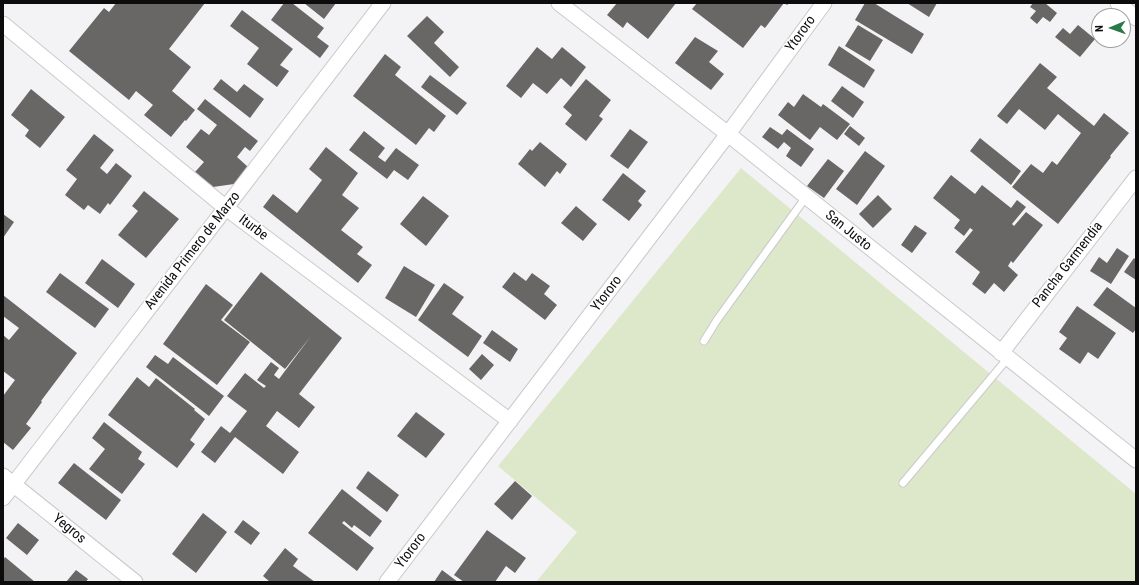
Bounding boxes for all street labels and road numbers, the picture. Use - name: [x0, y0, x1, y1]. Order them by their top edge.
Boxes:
- street label: Ytororo: [782, 13, 820, 55]
- street label: Avenida Primero de Marzo: [142, 189, 244, 313]
- street label: San Justo: [821, 207, 875, 255]
- street label: Iturbe: [235, 212, 271, 244]
- street label: Pancha Garmendia: [1029, 219, 1107, 311]
- street label: Ytororo: [588, 273, 626, 315]
- street label: Yegros: [49, 511, 89, 547]
- street label: Ytororo: [392, 530, 430, 572]

